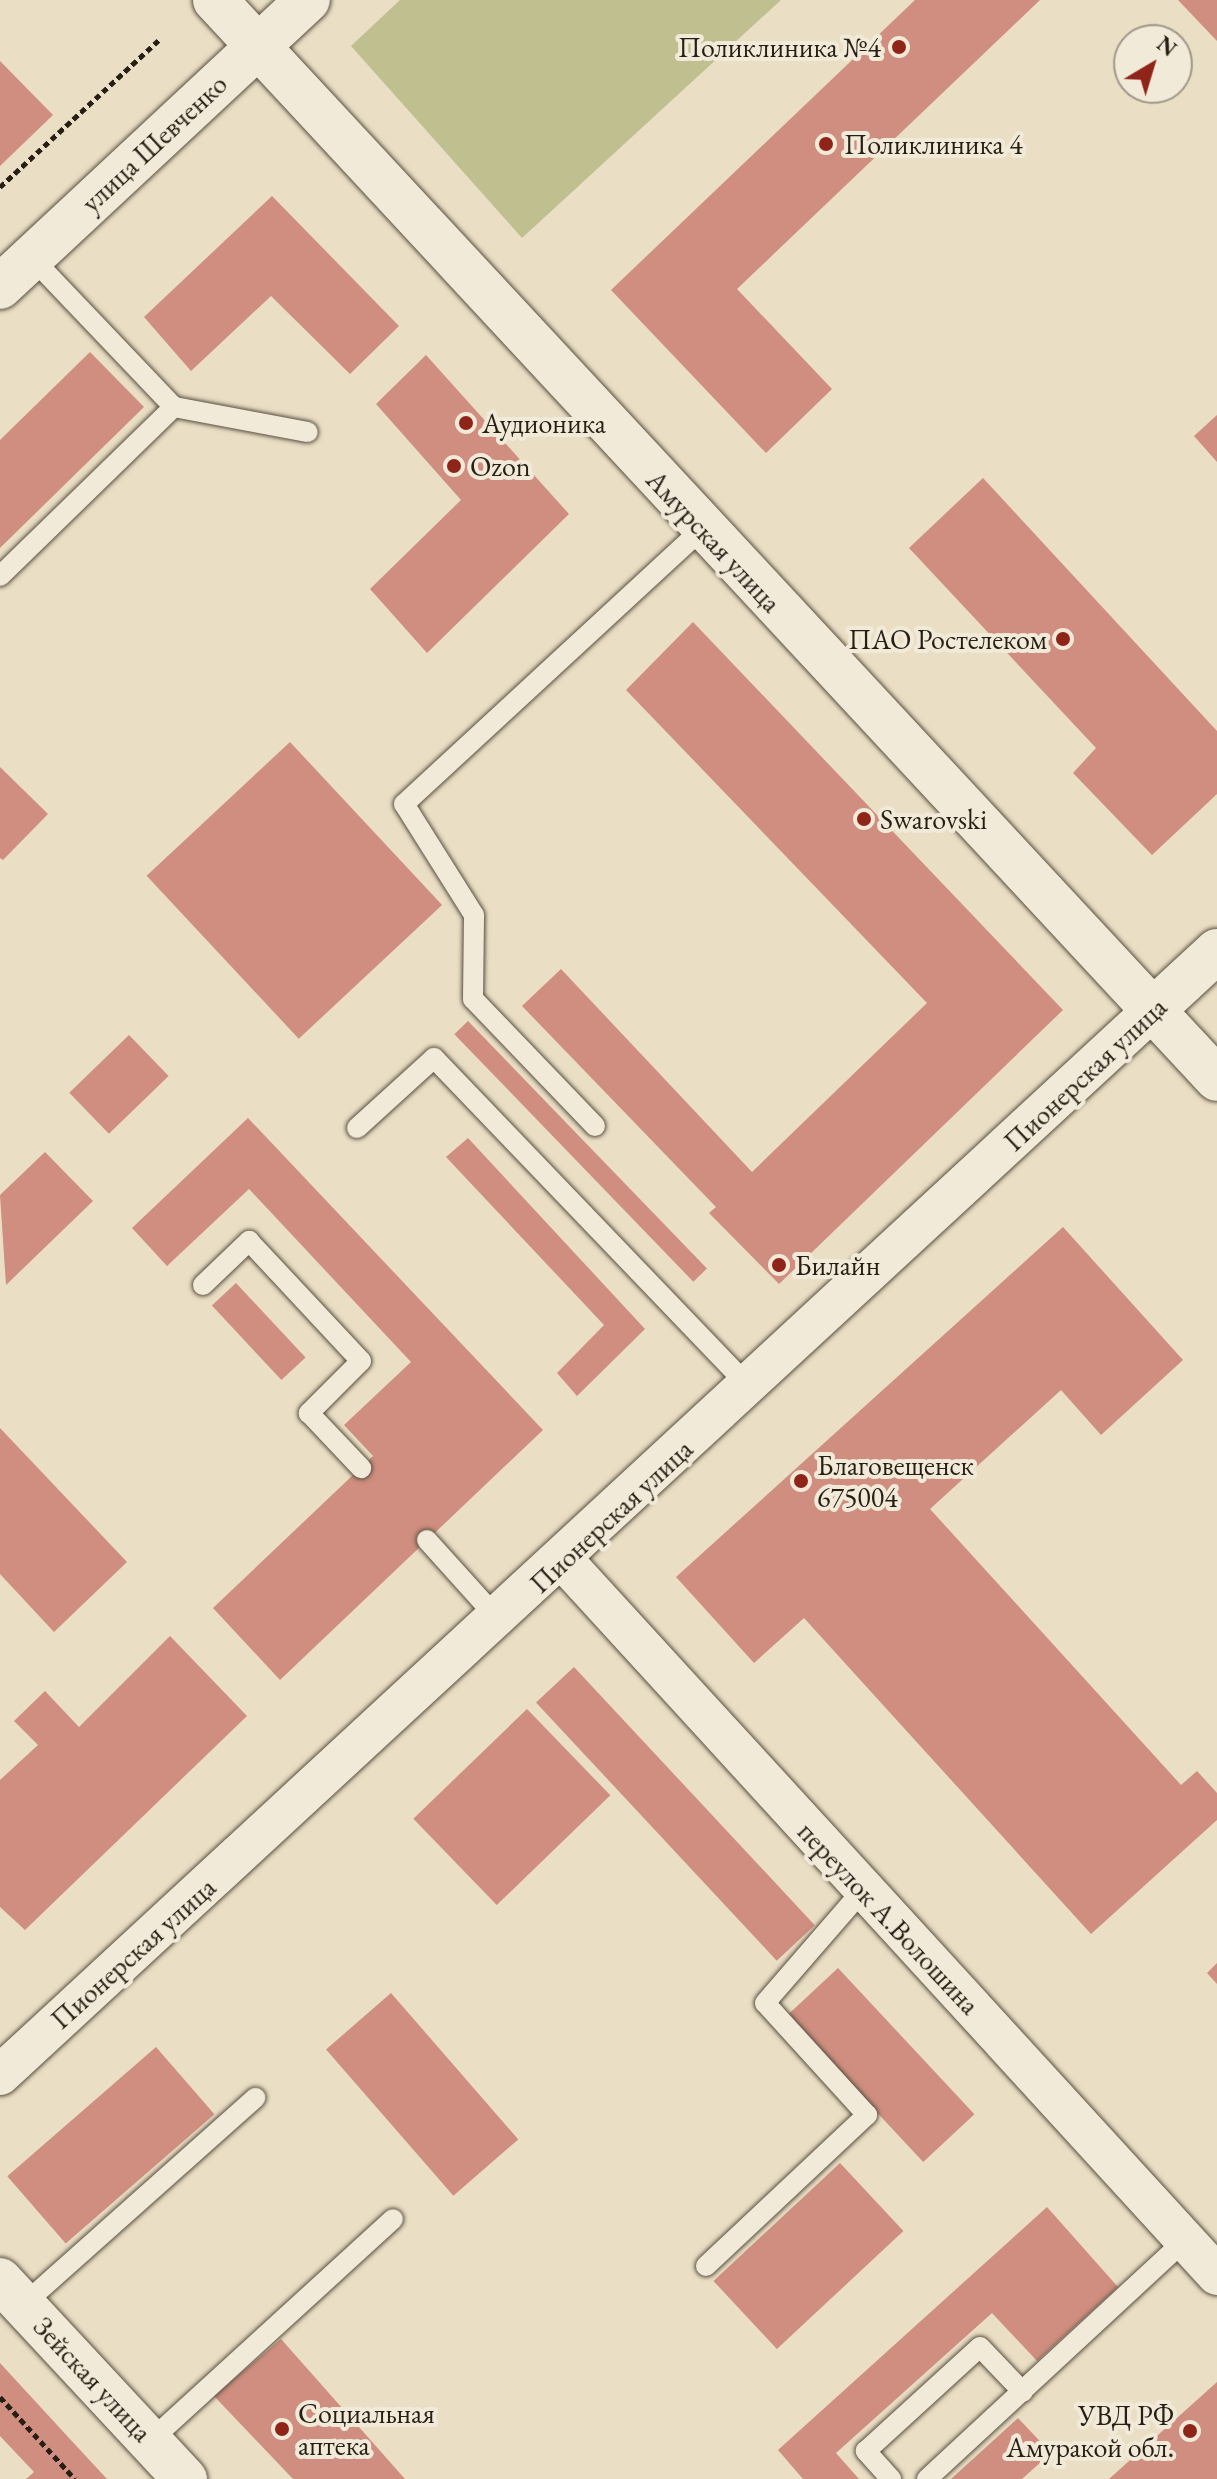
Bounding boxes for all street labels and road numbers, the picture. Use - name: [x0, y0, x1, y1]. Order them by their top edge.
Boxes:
- street label: улица Шевченко: [74, 67, 234, 219]
- street label: Амурская улица: [640, 463, 788, 619]
- street label: Пионерская улица: [997, 990, 1173, 1158]
- street label: Пионерская улица: [523, 1432, 699, 1600]
- street label: переулок А.Волошина: [791, 1815, 987, 2021]
- street label: Пионерская улица: [44, 1870, 222, 2036]
- street label: Зейская улица: [27, 2310, 159, 2448]

